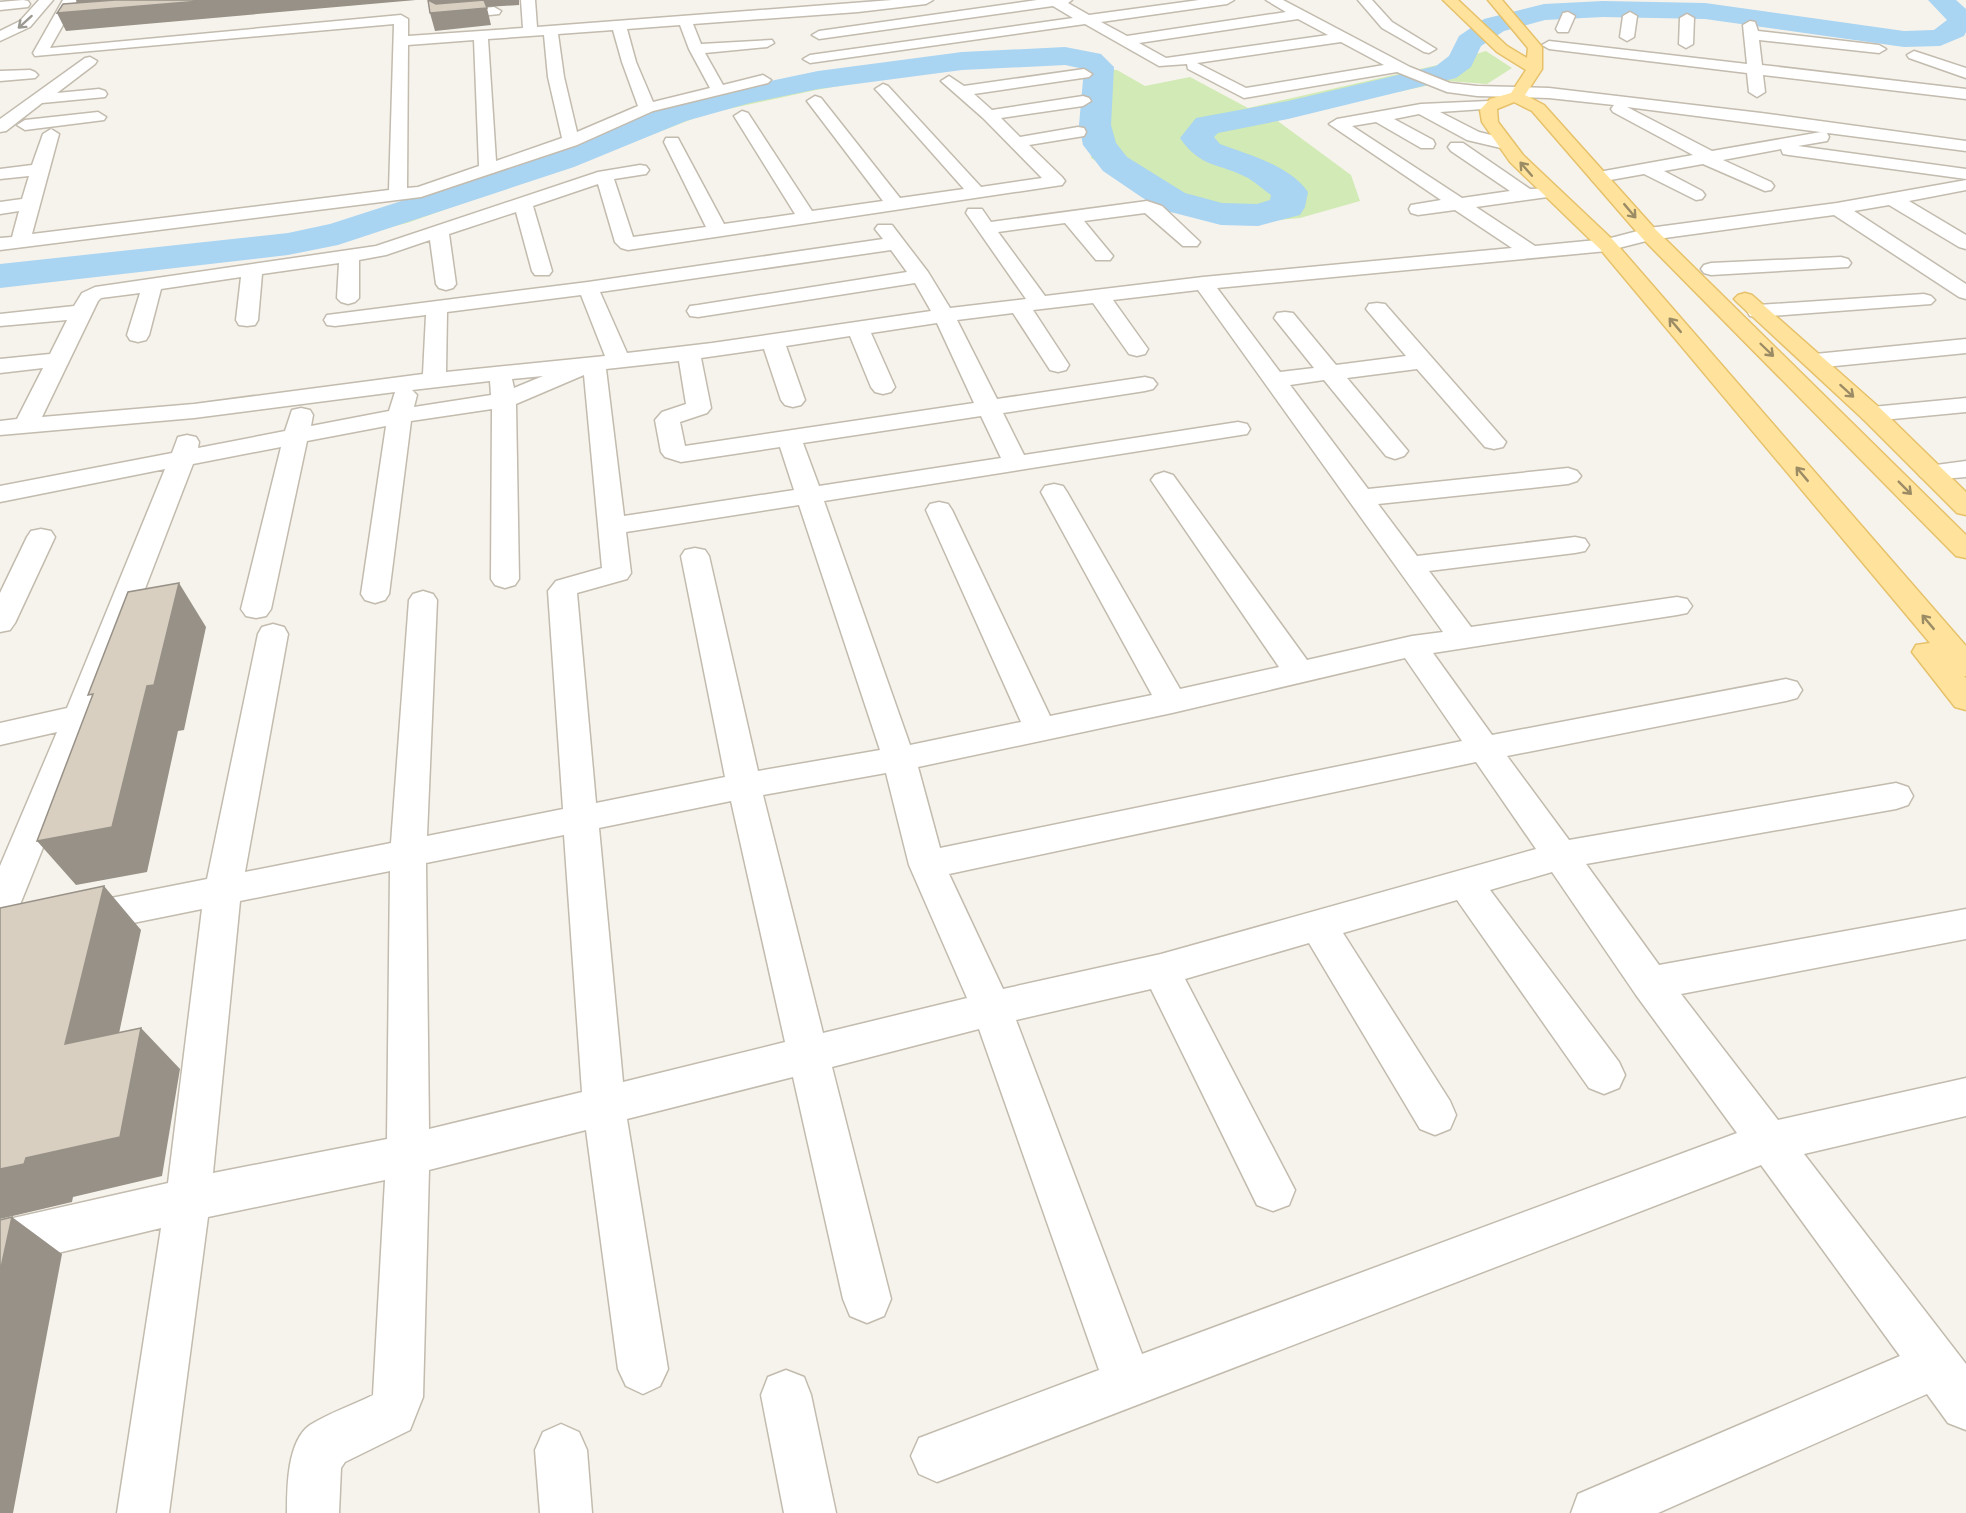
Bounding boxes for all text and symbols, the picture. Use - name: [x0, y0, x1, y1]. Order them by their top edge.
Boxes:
- one-way arrow: [18, 15, 33, 29]
- one-way arrow: [1520, 161, 1533, 177]
- one-way arrow: [1623, 203, 1636, 219]
- one-way arrow: [1668, 318, 1682, 333]
- one-way arrow: [1759, 343, 1774, 358]
- one-way arrow: [1840, 384, 1855, 398]
- one-way arrow: [1795, 466, 1808, 482]
- one-way arrow: [1897, 481, 1912, 496]
- one-way arrow: [1921, 615, 1935, 630]

